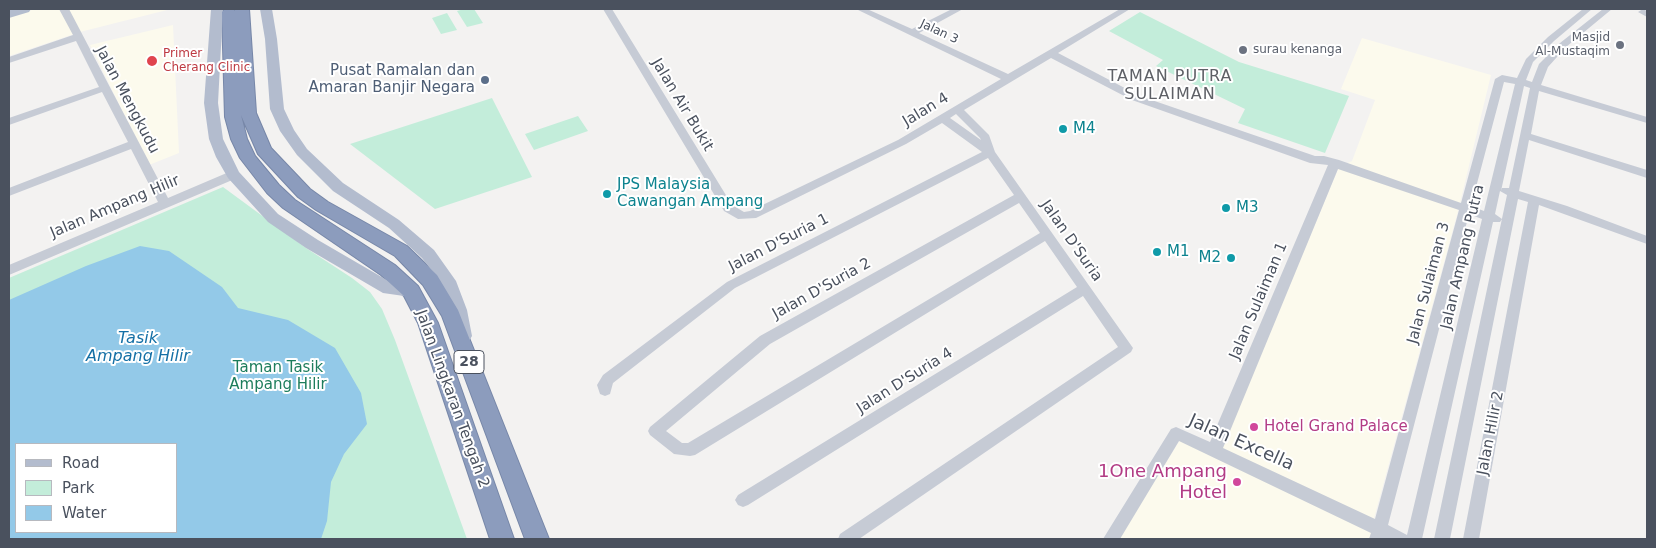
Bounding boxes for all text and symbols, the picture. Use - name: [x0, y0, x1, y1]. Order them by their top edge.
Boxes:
- street label: Jalan 3: [918, 17, 960, 47]
- place label: Masjid Al-Mustaqim: [1535, 31, 1610, 59]
- marker: Masjid Al-Mustaqim: [1614, 39, 1626, 51]
- street label: Jalan Mengkudu: [91, 43, 163, 157]
- place label: surau kenanga: [1253, 43, 1342, 57]
- marker: surau kenanga: [1237, 44, 1249, 56]
- place label: Primer Cherang Clinic: [163, 47, 250, 75]
- marker: Primer Cherang Clinic: [145, 54, 159, 68]
- street label: Jalan Air Bukit: [647, 55, 717, 155]
- place label: Pusat Ramalan dan Amaran Banjir Negara: [309, 62, 475, 97]
- district label: TAMAN PUTRA SULAIMAN: [1106, 67, 1234, 105]
- marker: Pusat Ramalan dan Amaran Banjir Negara: [479, 74, 491, 86]
- street label: Jalan 4: [900, 89, 952, 131]
- place label: M4: [1073, 120, 1095, 138]
- marker: M4: [1057, 123, 1069, 135]
- street label: Jalan Ampang Hilir: [48, 172, 182, 242]
- place label: JPS Malaysia Cawangan Ampang: [617, 176, 763, 211]
- street label: Jalan Ampang Putra: [1438, 183, 1488, 331]
- marker: JPS Malaysia Cawangan Ampang: [601, 188, 613, 200]
- street label: Jalan D'Suria: [1036, 197, 1106, 285]
- place label: M3: [1236, 199, 1258, 217]
- marker: M3: [1220, 202, 1232, 214]
- street label: Jalan D'Suria 1: [726, 210, 832, 276]
- street label: Jalan Sulaiman 3: [1404, 220, 1454, 346]
- street label: Jalan Sulaiman 1: [1226, 240, 1292, 362]
- place label: M1: [1167, 243, 1189, 261]
- marker: M1: [1151, 246, 1163, 258]
- place label: M2: [1199, 249, 1221, 267]
- marker: M2: [1225, 252, 1237, 264]
- street label: Jalan D'Suria 2: [770, 255, 874, 323]
- street label: Jalan Lingkaran Tengah 2: [411, 308, 493, 490]
- water label: Tasik Ampang Hilir: [86, 329, 190, 367]
- street label: Jalan D'Suria 4: [854, 344, 956, 418]
- road number: 28: [454, 351, 484, 374]
- park label: Taman Tasik Ampang Hilir: [229, 359, 327, 394]
- street label: Jalan Hilir 2: [1474, 389, 1508, 477]
- street label: Jalan Excella: [1185, 410, 1297, 476]
- place label: Hotel Grand Palace: [1264, 418, 1408, 436]
- marker: Hotel Grand Palace: [1248, 421, 1260, 433]
- legend: [15, 443, 178, 533]
- text: Road: [62, 454, 100, 472]
- place label: 1One Ampang Hotel: [1098, 461, 1227, 504]
- marker: 1One Ampang Hotel: [1231, 476, 1243, 488]
- text: Park: [62, 479, 94, 497]
- text: Water: [62, 504, 106, 522]

